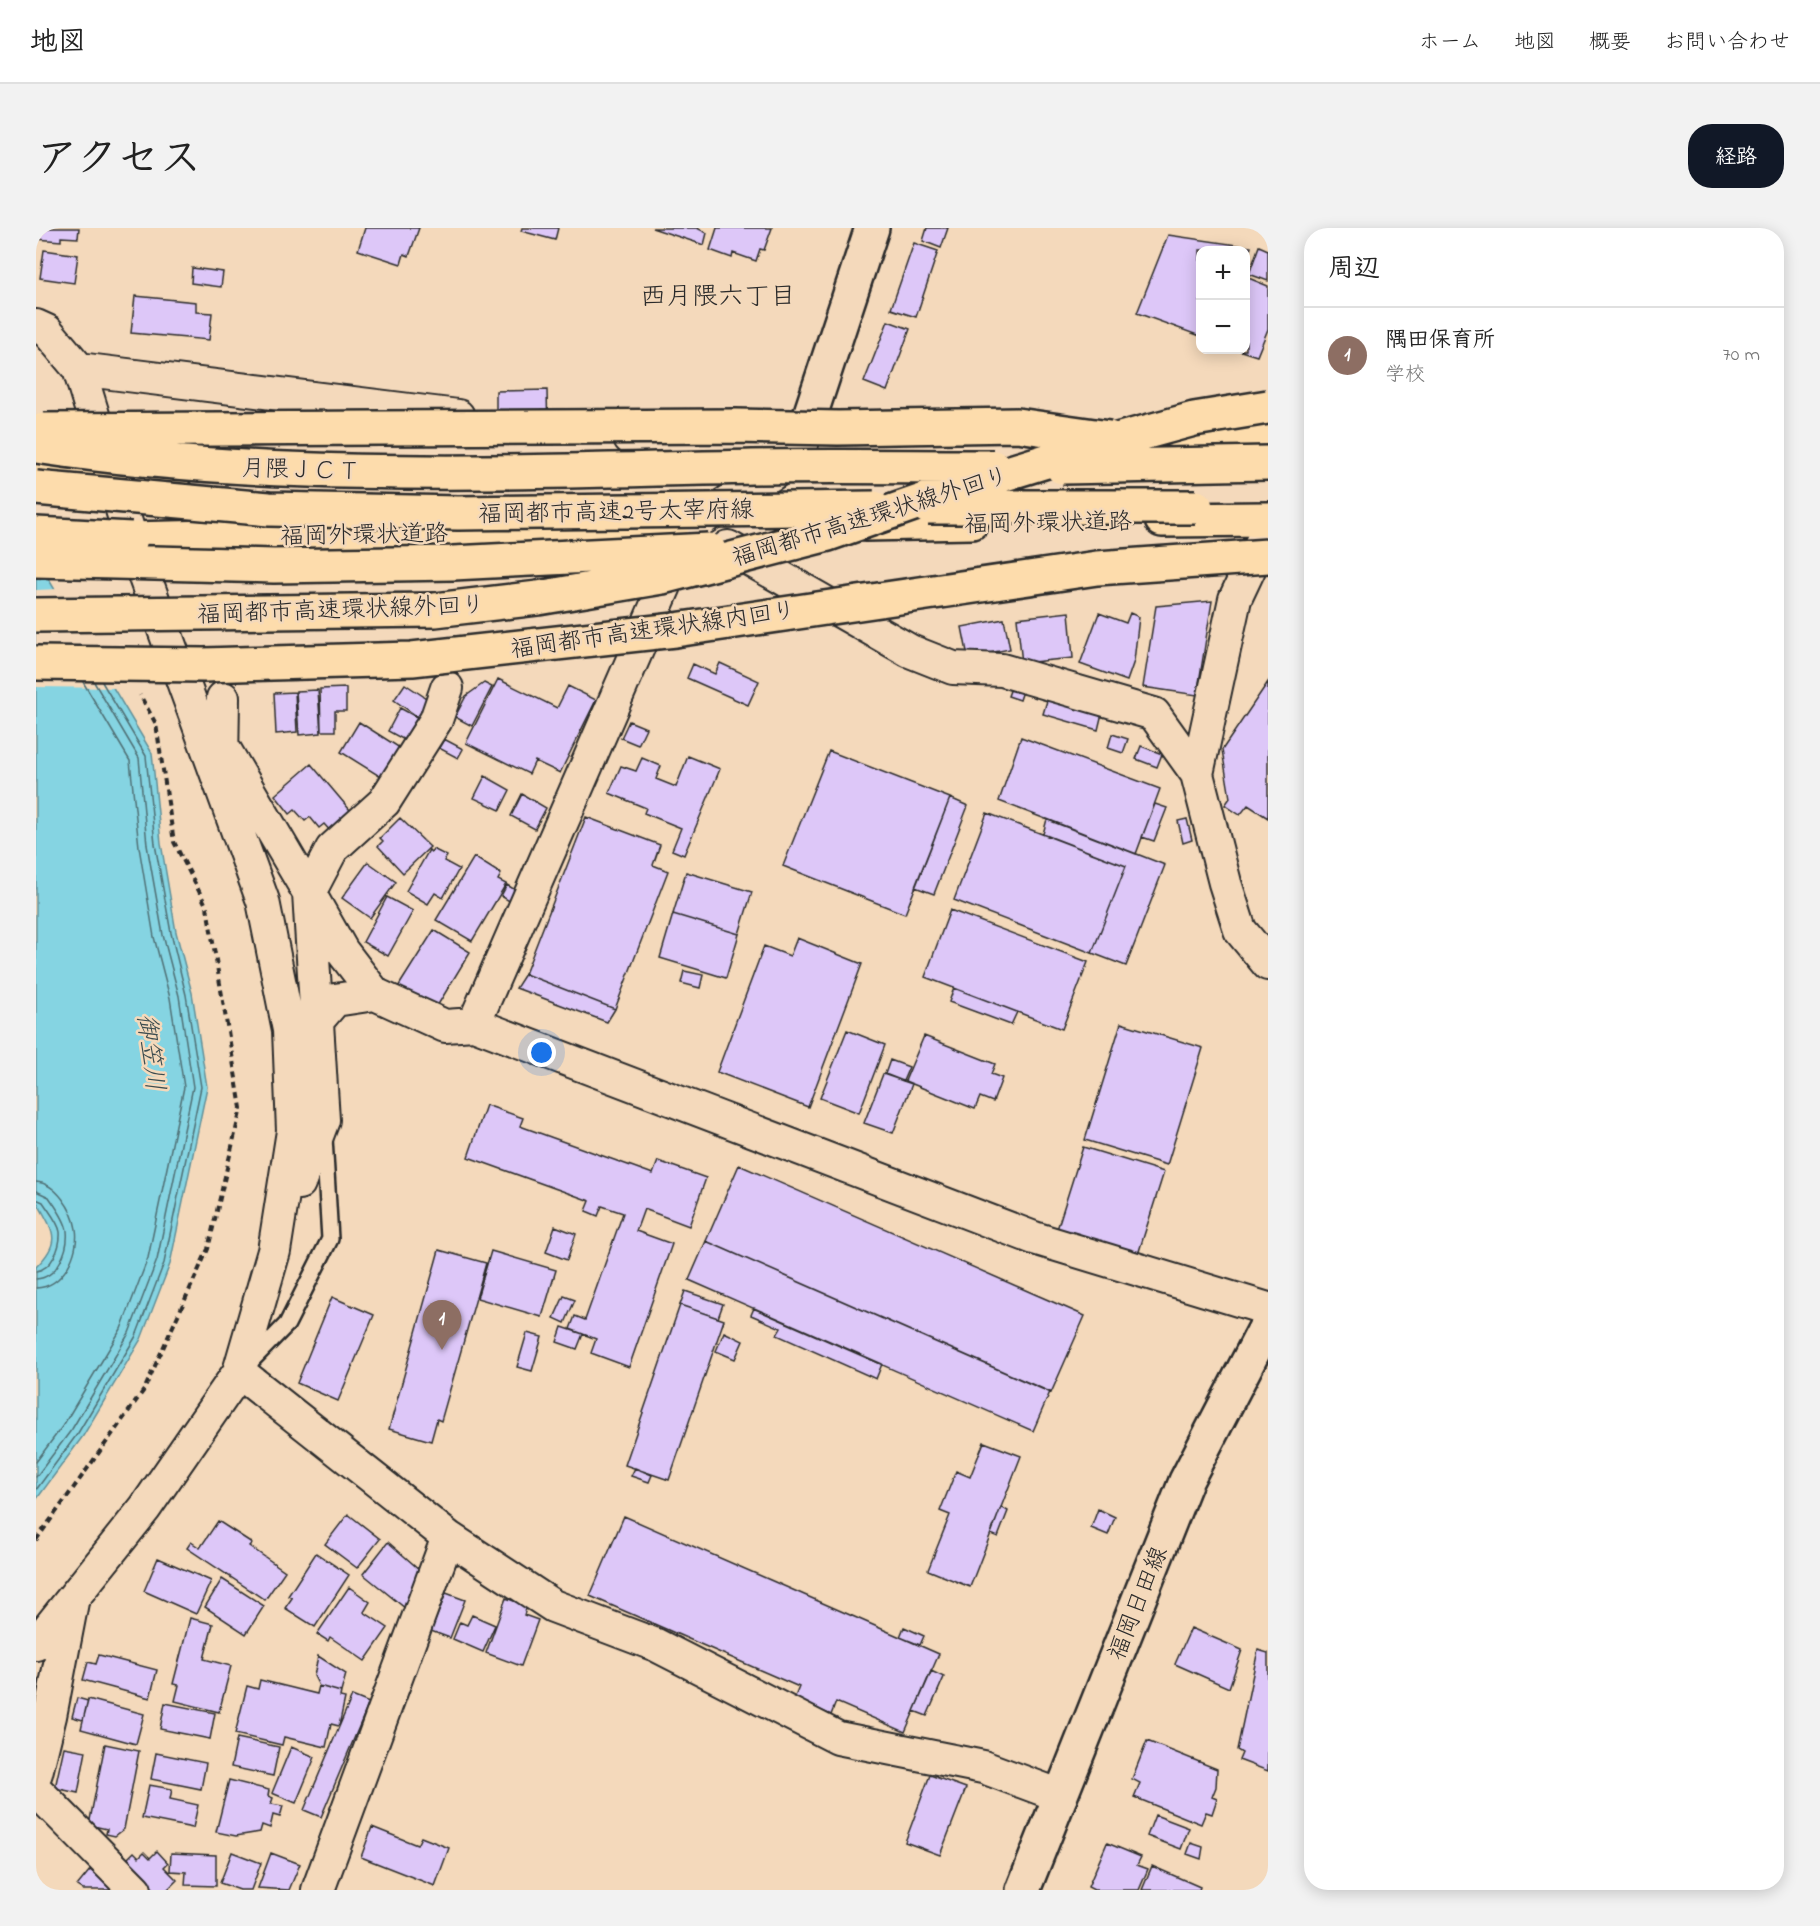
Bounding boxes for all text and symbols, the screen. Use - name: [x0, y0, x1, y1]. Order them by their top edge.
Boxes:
- text: 地図: [30, 23, 86, 64]
- text: ホーム: [1419, 28, 1481, 58]
- text: 地図: [1514, 28, 1556, 58]
- text: 概要: [1589, 28, 1631, 58]
- text: お問い合わせ: [1664, 28, 1790, 58]
- button: 経路: [1688, 124, 1784, 188]
- text: アクセス: [36, 130, 201, 191]
- map controls: [1196, 246, 1250, 354]
- button: +: [1196, 246, 1250, 300]
- text: 周辺: [1328, 251, 1380, 289]
- district label: 西月隈六丁目: [640, 279, 796, 317]
- button: −: [1196, 300, 1250, 354]
- text: 隅田保育所: [1385, 325, 1495, 357]
- text: 1: [1344, 341, 1351, 370]
- text: 70 m: [1723, 341, 1760, 370]
- text: 学校: [1385, 361, 1425, 390]
- street label: 月隈ＪＣＴ: [240, 452, 361, 491]
- street label: 福岡都市高速環状線外回り: [728, 460, 1014, 577]
- street label: 福岡都市高速2号太宰府線: [478, 494, 754, 533]
- street label: 福岡外環状道路: [964, 506, 1132, 543]
- street label: 福岡外環状道路: [280, 518, 448, 555]
- street label: 福岡都市高速環状線外回り: [197, 589, 486, 634]
- street label: 福岡都市高速環状線内回り: [508, 594, 798, 669]
- water label: 御笠川: [125, 1011, 173, 1093]
- your location: [527, 1038, 556, 1067]
- pin: 1: [422, 1300, 462, 1350]
- street label: 福岡日田線: [1101, 1542, 1178, 1666]

